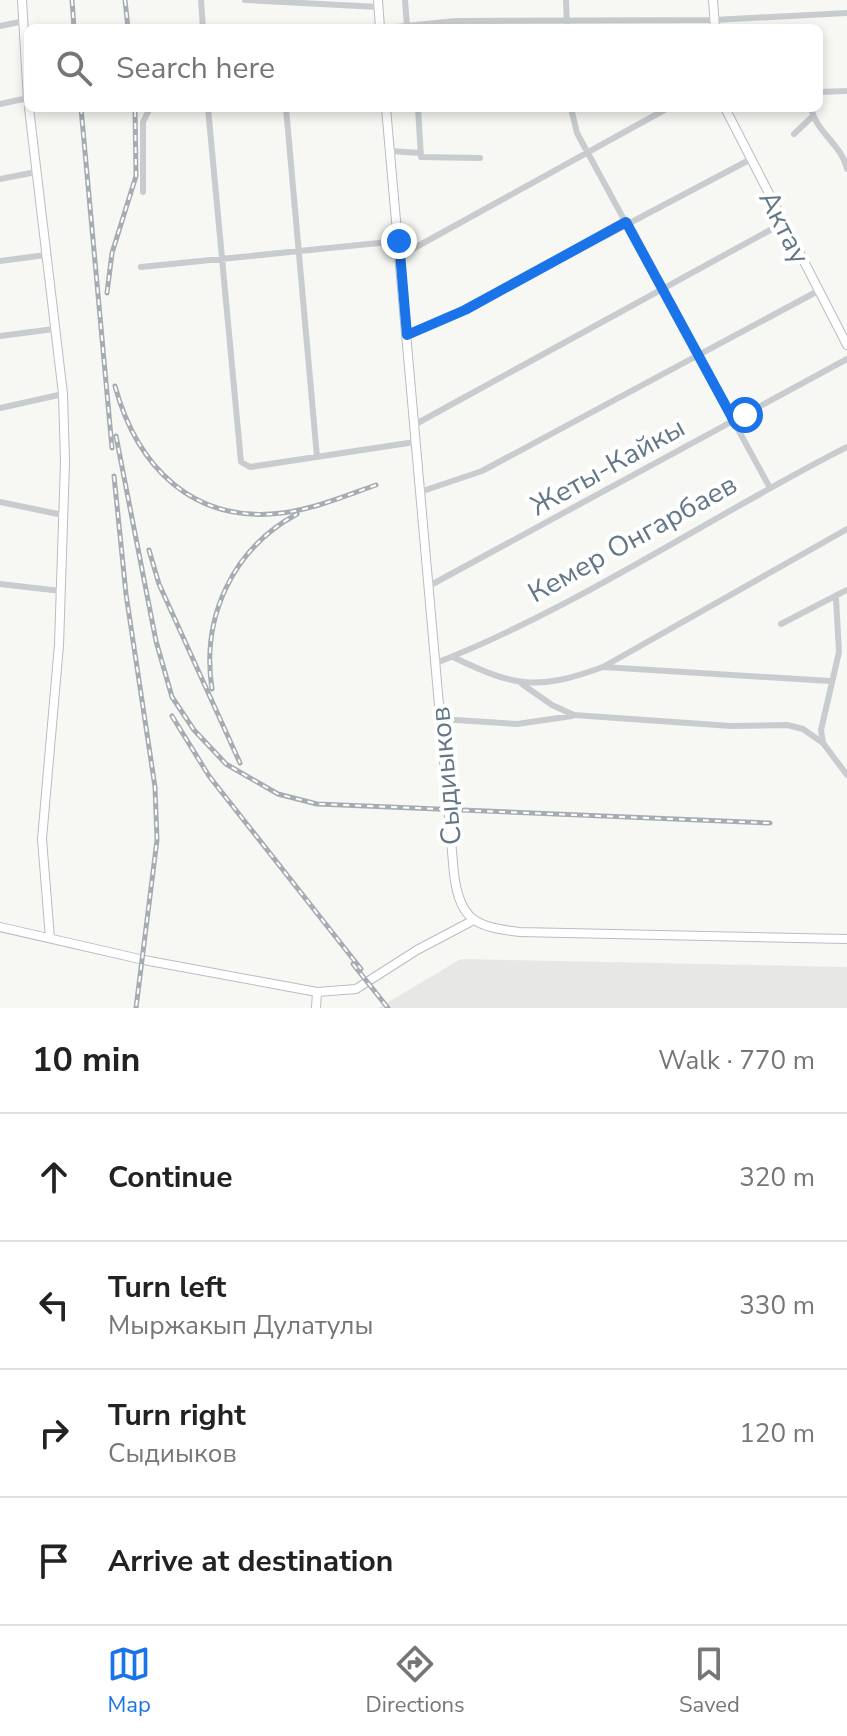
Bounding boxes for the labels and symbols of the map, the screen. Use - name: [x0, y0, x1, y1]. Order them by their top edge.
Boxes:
- street label: Актау: [750, 184, 819, 271]
- route end: [381, 223, 417, 259]
- route start: [727, 397, 763, 433]
- street label: Жеты-Кайкы: [523, 409, 692, 525]
- street label: Кемер Онгарбаев: [521, 466, 744, 612]
- street label: Сыдиыков: [421, 705, 471, 847]

